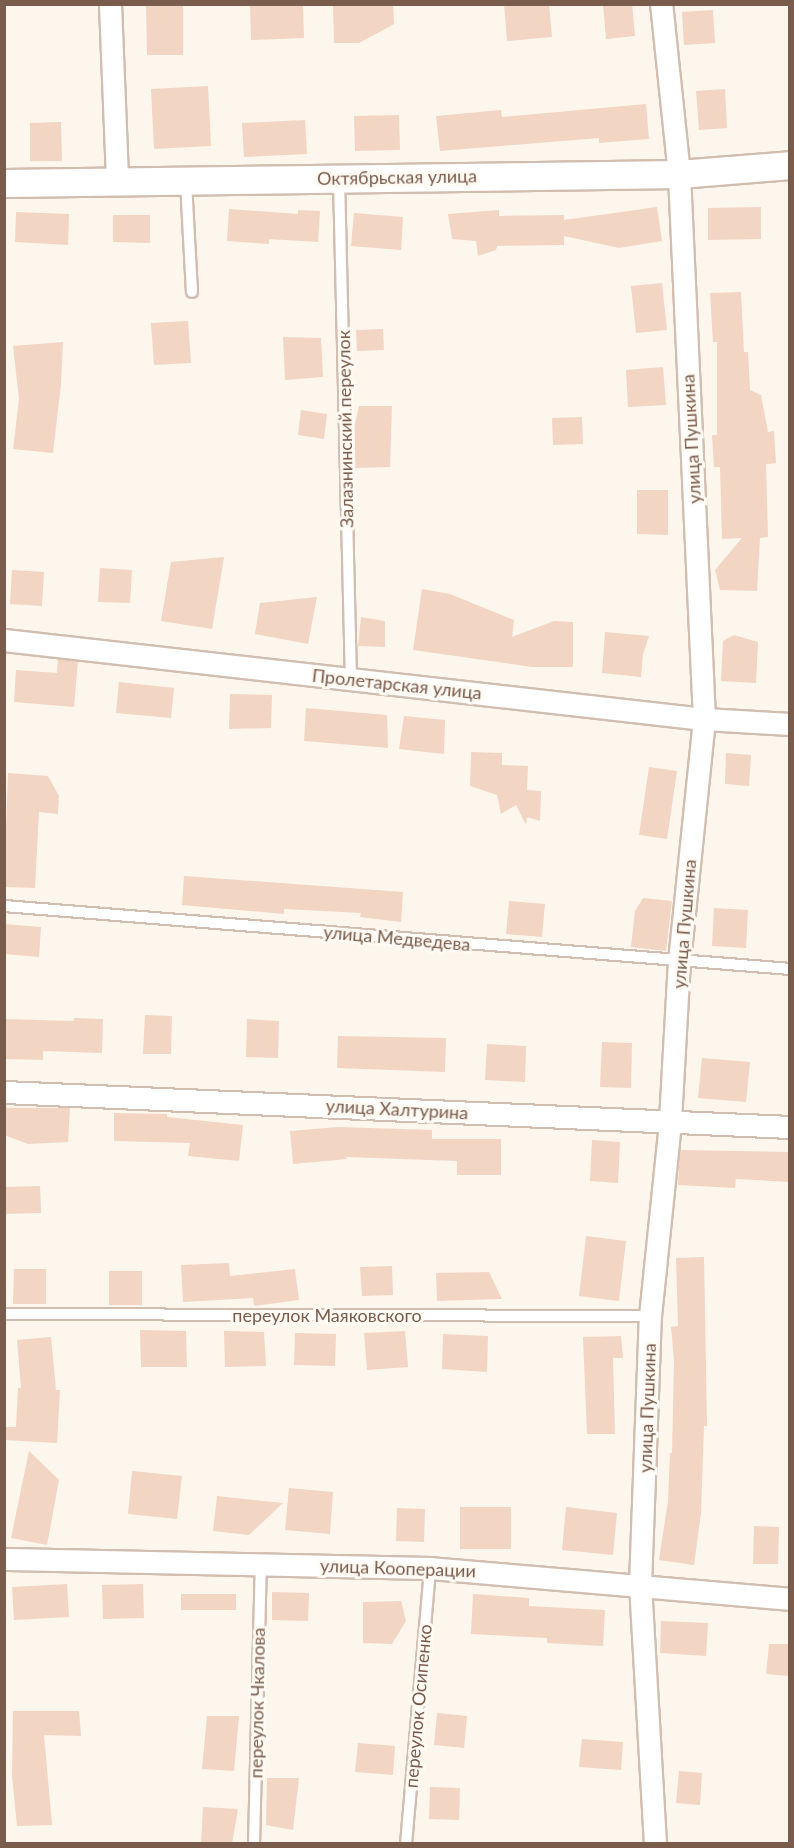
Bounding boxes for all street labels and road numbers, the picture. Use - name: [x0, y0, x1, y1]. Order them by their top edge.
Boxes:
- street label: Октябрьская улица: [317, 165, 477, 189]
- street label: Залазнинский переулок: [332, 330, 358, 528]
- street label: улица Пушкина: [677, 374, 705, 504]
- street label: Пролетарская улица: [311, 664, 483, 704]
- street label: улица Пушкина: [668, 858, 700, 990]
- street label: улица Медведева: [323, 921, 471, 955]
- street label: улица Халтурина: [325, 1094, 469, 1124]
- street label: переулок Маяковского: [232, 1304, 422, 1326]
- street label: улица Пушкина: [634, 1343, 660, 1473]
- street label: улица Кооперации: [320, 1554, 476, 1582]
- street label: переулок Осипенко: [400, 1623, 436, 1789]
- street label: переулок Чкалова: [245, 1627, 269, 1779]

